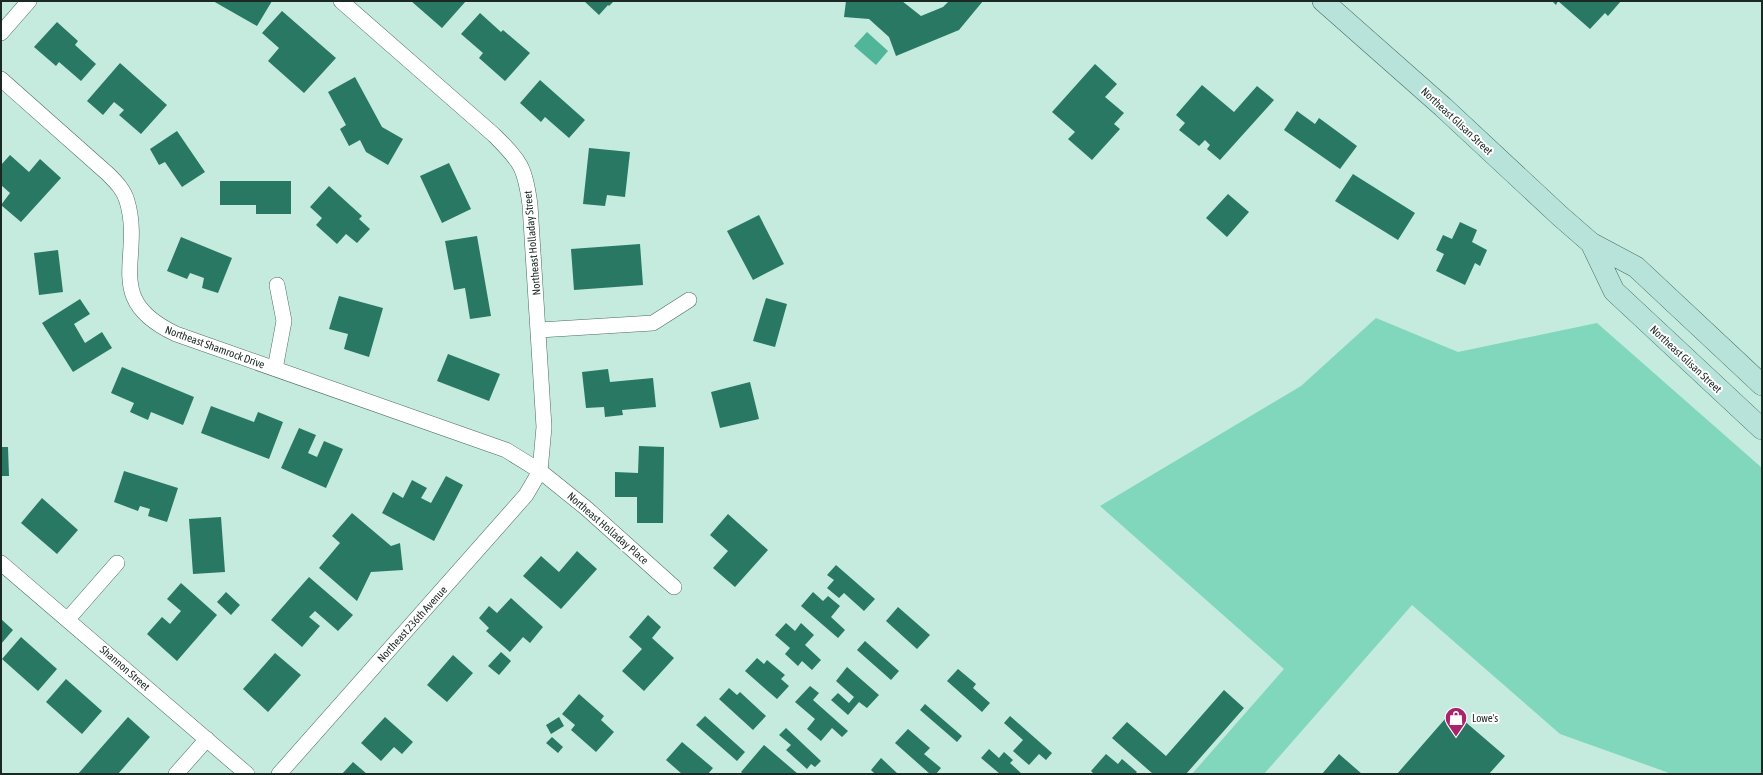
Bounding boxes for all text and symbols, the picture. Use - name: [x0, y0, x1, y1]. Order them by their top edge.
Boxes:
- street label: Northeast Glisan Street: [1419, 85, 1495, 157]
- street label: Northeast Holladay Street: [521, 190, 543, 296]
- street label: Northeast Shamrock Drive: [164, 323, 266, 371]
- street label: Northeast Glisan Street: [1648, 323, 1724, 395]
- street label: Northeast Holladay Place: [565, 490, 651, 566]
- street label: Northeast 236th Avenue: [375, 584, 449, 664]
- street label: Shannon Street: [98, 643, 152, 693]
- shop icon: Lowe's: [1443, 705, 1469, 738]
- place label: Lowe's: [1472, 712, 1498, 724]

